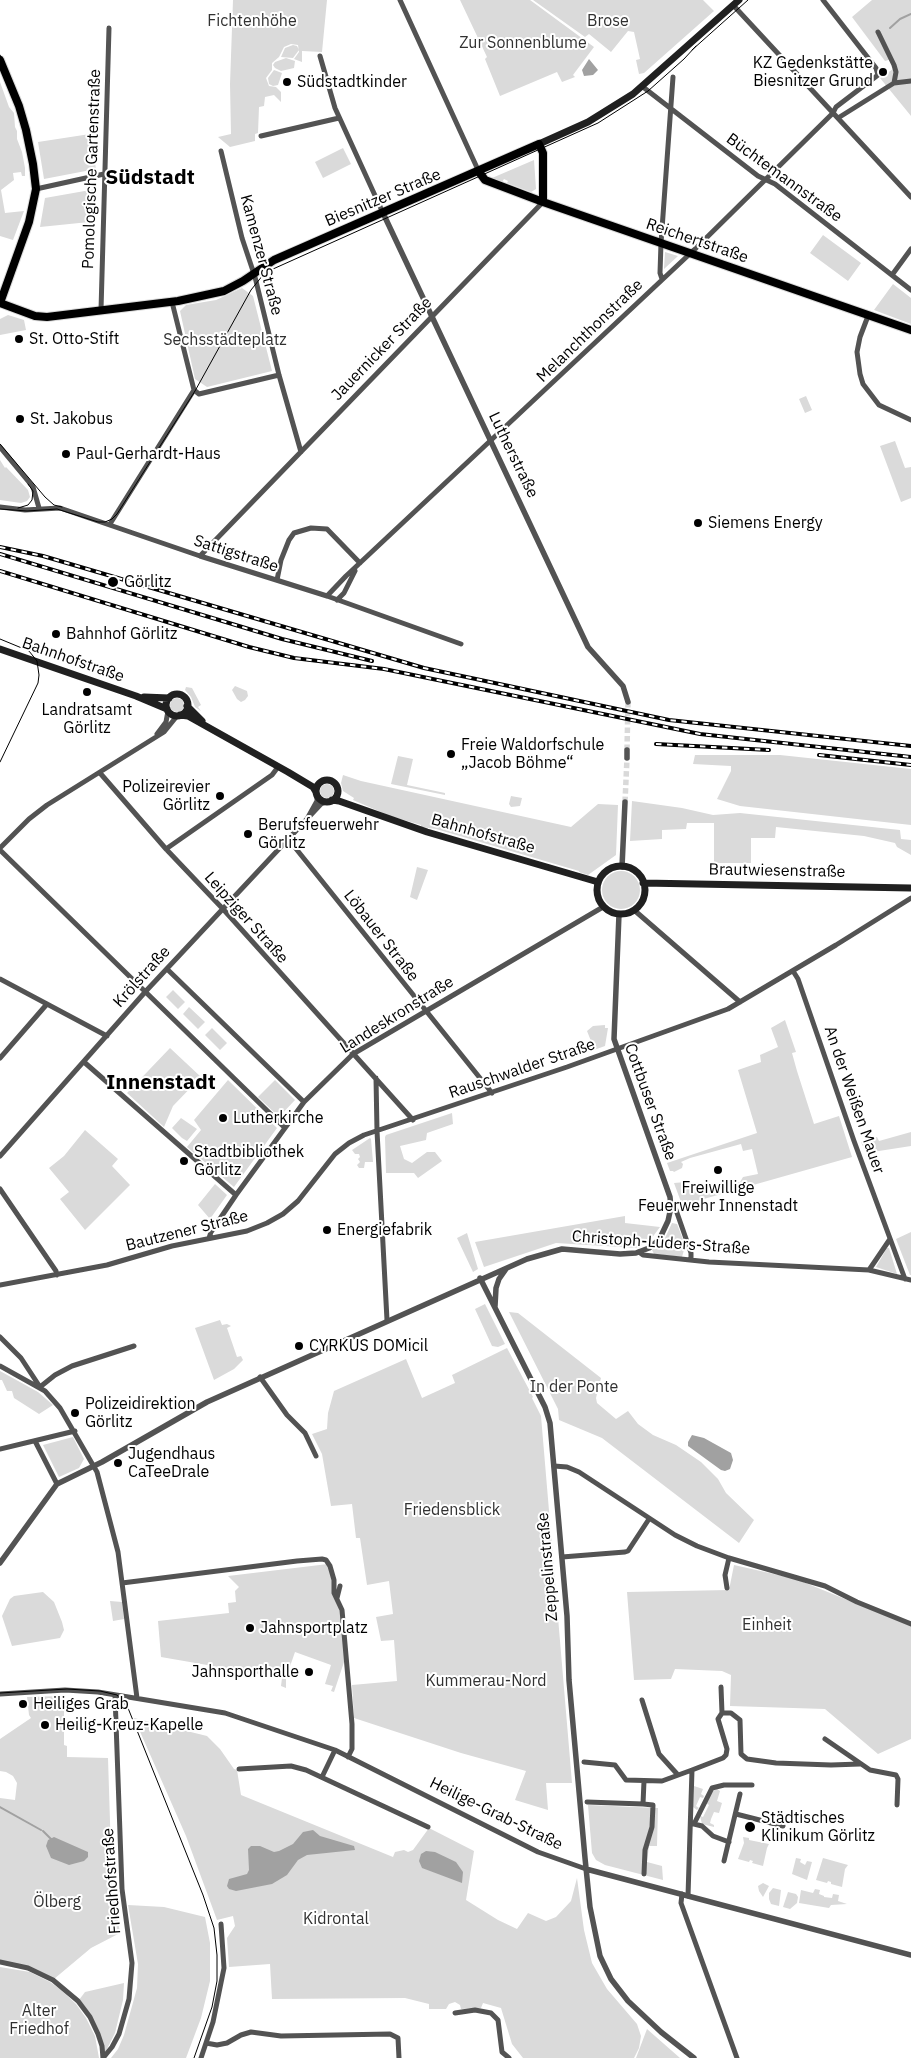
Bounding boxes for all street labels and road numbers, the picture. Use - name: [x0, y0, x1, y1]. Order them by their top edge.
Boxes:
- street label: Pomologische Gartenstraße: [79, 69, 105, 269]
- street label: Büchtemannstraße: [722, 130, 846, 226]
- street label: Biesnitzer Straße: [322, 165, 444, 231]
- street label: Kamenzer Straße: [236, 192, 286, 318]
- street label: Reichertstraße: [643, 215, 751, 267]
- street label: Melanchthonstraße: [533, 275, 647, 387]
- street label: Jauernicker Straße: [328, 293, 436, 405]
- street label: Lutherstraße: [484, 409, 542, 501]
- street label: Sattigstraße: [191, 531, 281, 577]
- street label: Bahnhofstraße: [19, 634, 127, 686]
- street label: Bahnhofstraße: [429, 810, 537, 858]
- street label: Brautwiesenstraße: [708, 860, 846, 882]
- street label: Leipziger Straße: [200, 868, 292, 968]
- street label: Löbauer Straße: [339, 887, 423, 985]
- street label: Krölstraße: [110, 942, 174, 1012]
- street label: Landeskronstraße: [337, 972, 457, 1058]
- street label: An der Weißen Mauer: [820, 1024, 888, 1176]
- street label: Rauschwalder Straße: [446, 1035, 598, 1103]
- street label: Cottbuser Straße: [620, 1041, 680, 1163]
- street label: Bautzener Straße: [124, 1206, 250, 1256]
- street label: Christoph-Lüders-Straße: [571, 1227, 751, 1259]
- street label: Zeppelinstraße: [534, 1512, 562, 1622]
- street label: Heilige-Grab-Straße: [426, 1773, 566, 1855]
- street label: Friedhofstraße: [99, 1827, 125, 1935]

